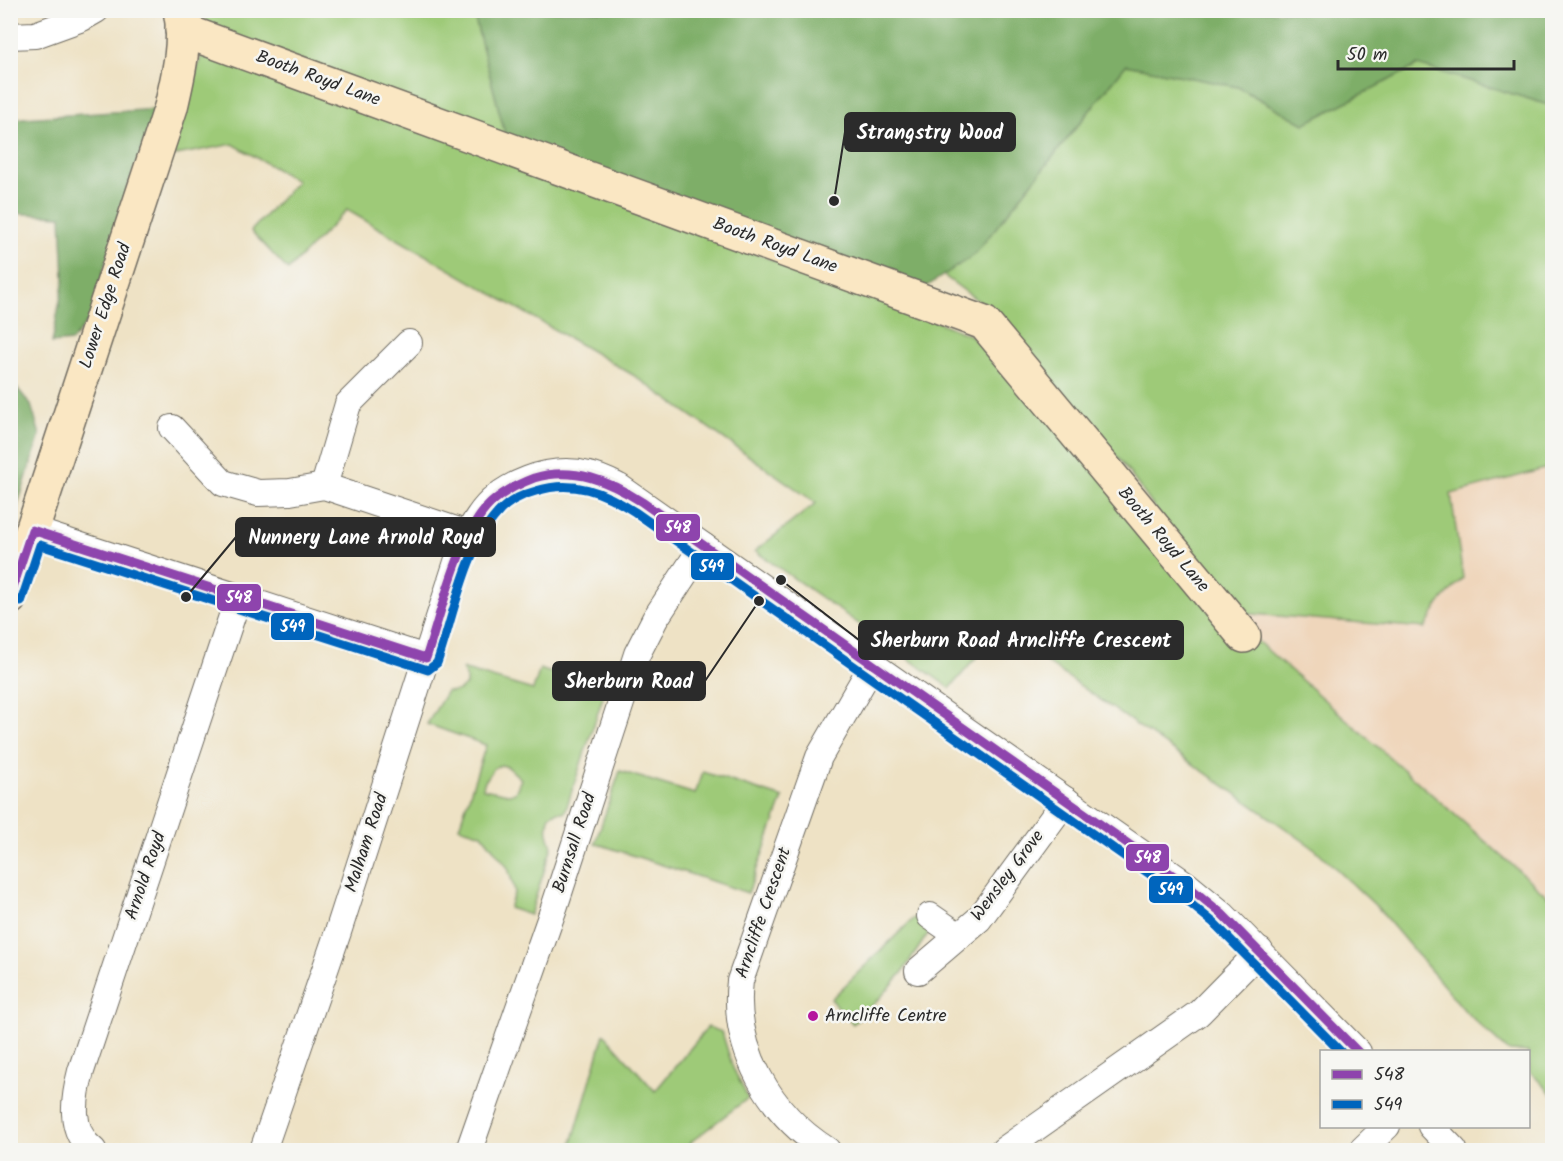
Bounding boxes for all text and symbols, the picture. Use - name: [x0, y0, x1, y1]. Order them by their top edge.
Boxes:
- scale bar: [1338, 33, 1514, 71]
- text: 50 m: [1347, 41, 1387, 70]
- street label: Booth Royd Lane: [252, 43, 384, 115]
- callout: Strangstry Wood: [845, 113, 1015, 151]
- text: Strangstry Wood: [857, 118, 1005, 150]
- street label: Booth Royd Lane: [709, 210, 841, 282]
- street label: Lower Edge Road: [72, 238, 140, 373]
- street label: Booth Royd Lane: [1110, 481, 1216, 599]
- line badge: 548: [655, 513, 701, 542]
- text: 548: [664, 516, 692, 541]
- callout: Nunnery Lane Arnold Royd: [236, 518, 495, 556]
- text: Nunnery Lane Arnold Royd: [248, 523, 485, 555]
- line badge: 549: [690, 552, 735, 581]
- text: 549: [699, 555, 724, 580]
- line badge: 548: [216, 583, 262, 612]
- text: 548: [225, 586, 253, 611]
- line badge: 549: [270, 612, 315, 641]
- text: 549: [280, 615, 305, 640]
- callout: Sherburn Road Arncliffe Crescent: [859, 621, 1183, 659]
- text: Sherburn Road Arncliffe Crescent: [871, 626, 1172, 658]
- callout: Sherburn Road: [553, 662, 705, 700]
- text: Sherburn Road: [565, 667, 694, 699]
- street label: Burnsall Road: [545, 788, 605, 897]
- street label: Malham Road: [337, 789, 397, 896]
- street label: Wensley Grove: [964, 824, 1052, 928]
- street label: Arnold Royd: [117, 827, 175, 924]
- street label: Arncliffe Crescent: [728, 842, 800, 983]
- line badge: 548: [1125, 843, 1170, 872]
- text: 548: [1134, 846, 1162, 871]
- line badge: 549: [1148, 875, 1194, 904]
- text: 549: [1158, 878, 1183, 903]
- place label: Arncliffe Centre: [825, 1002, 947, 1031]
- marker: Arncliffe Centre: [806, 1009, 820, 1023]
- legend: [1320, 1050, 1530, 1128]
- text: 548: [1374, 1061, 1405, 1090]
- text: 549: [1374, 1091, 1403, 1120]

